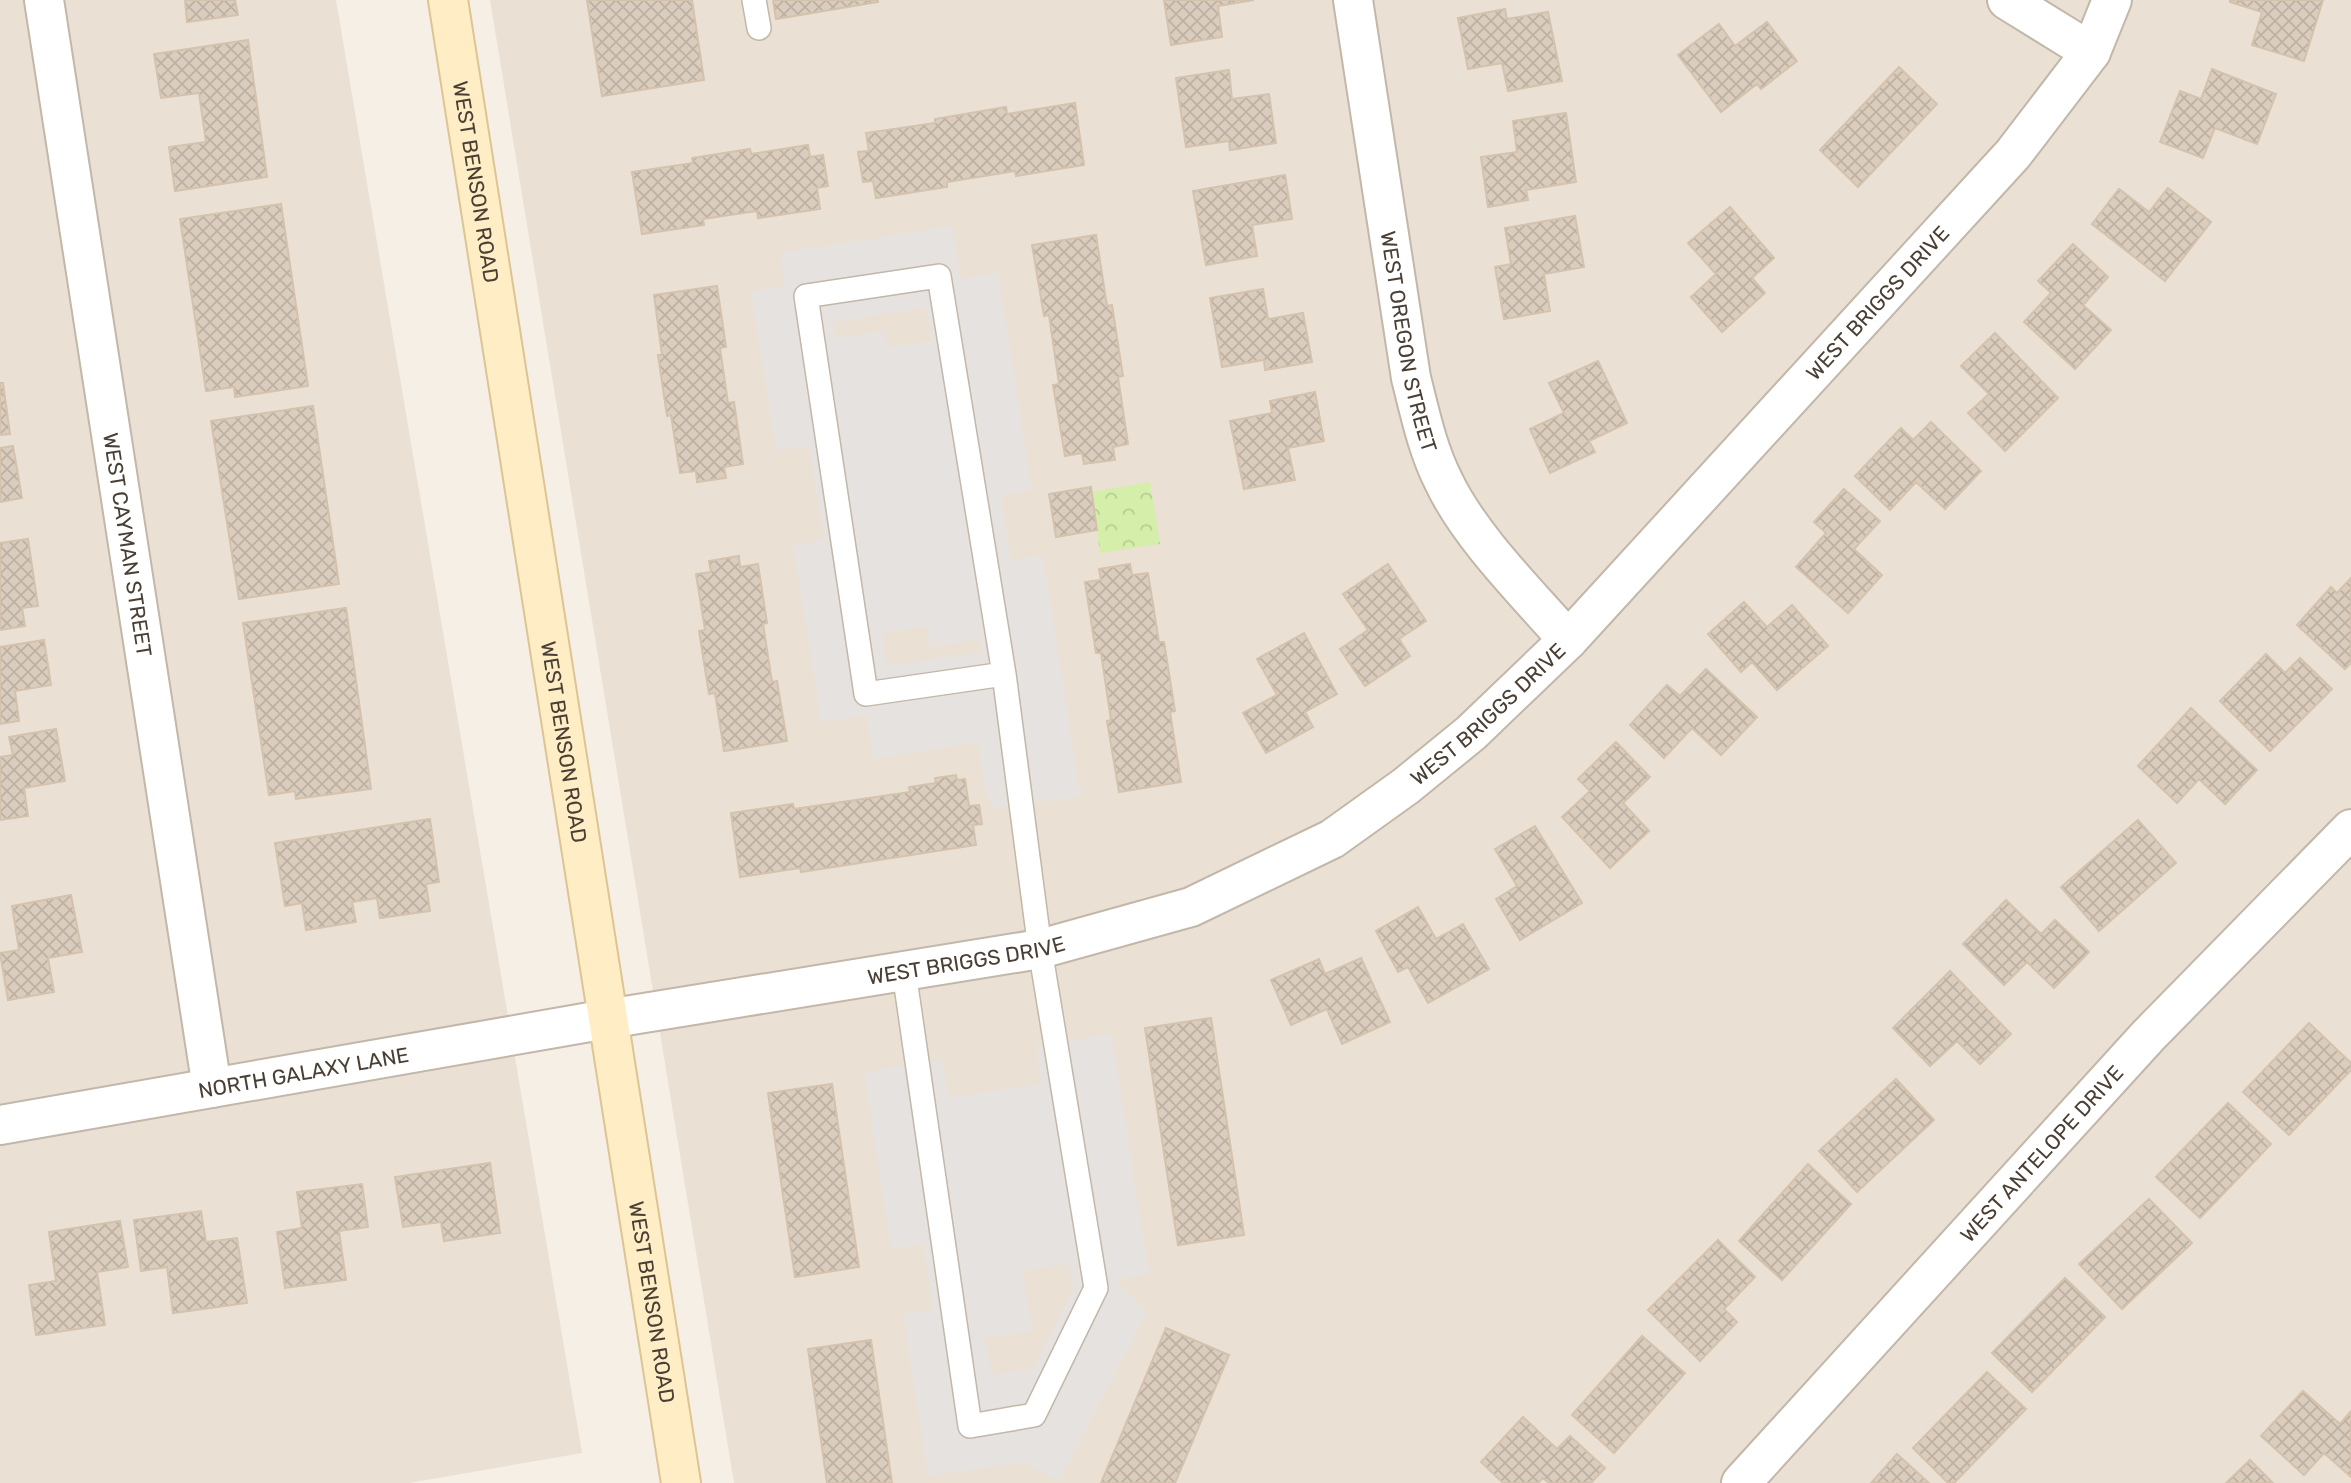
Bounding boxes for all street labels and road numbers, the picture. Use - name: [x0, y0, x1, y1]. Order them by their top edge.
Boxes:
- street label: WEST BENSON ROAD: [448, 79, 505, 284]
- street label: WEST BRIGGS DRIVE: [1800, 220, 1954, 385]
- street label: WEST OREGON STREET: [1376, 229, 1443, 455]
- street label: WEST CAYMAN STREET: [98, 431, 158, 658]
- street label: WEST BRIGGS DRIVE: [1405, 637, 1570, 790]
- street label: WEST BENSON ROAD: [536, 639, 593, 845]
- street label: WEST BRIGGS DRIVE: [865, 930, 1068, 989]
- street label: NORTH GALAXY LANE: [196, 1041, 411, 1103]
- street label: WEST ANTELOPE DRIVE: [1955, 1060, 2128, 1247]
- street label: WEST BENSON ROAD: [624, 1199, 681, 1405]

